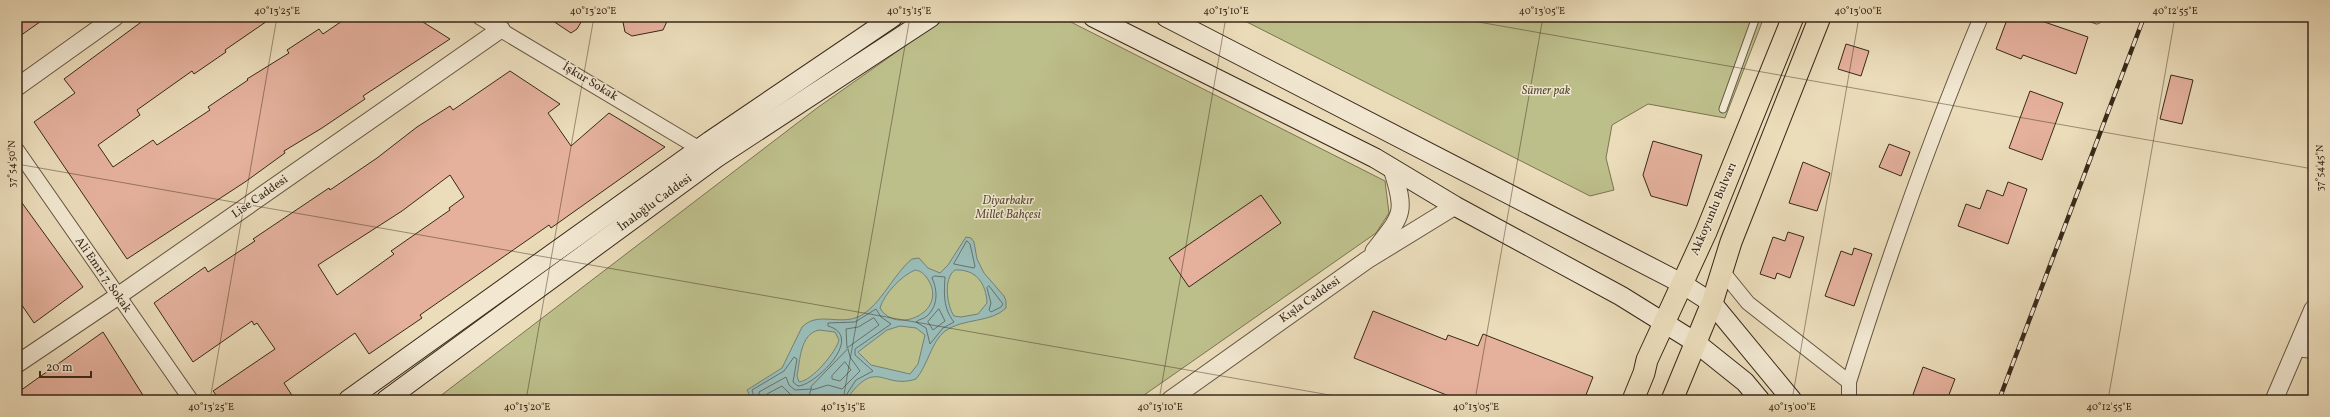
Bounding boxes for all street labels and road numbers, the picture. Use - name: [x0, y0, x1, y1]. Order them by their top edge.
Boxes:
- street label: İşkur Sokak: [559, 59, 621, 105]
- street label: Akkoyunlu Bulvarı: [1687, 160, 1741, 258]
- street label: İnaloğlu Caddesi: [615, 170, 696, 235]
- street label: Lise Caddesi: [229, 171, 292, 222]
- street label: Ali Emri 7. Sokak: [71, 234, 135, 316]
- street label: Kışla Caddesi: [1276, 273, 1344, 327]

